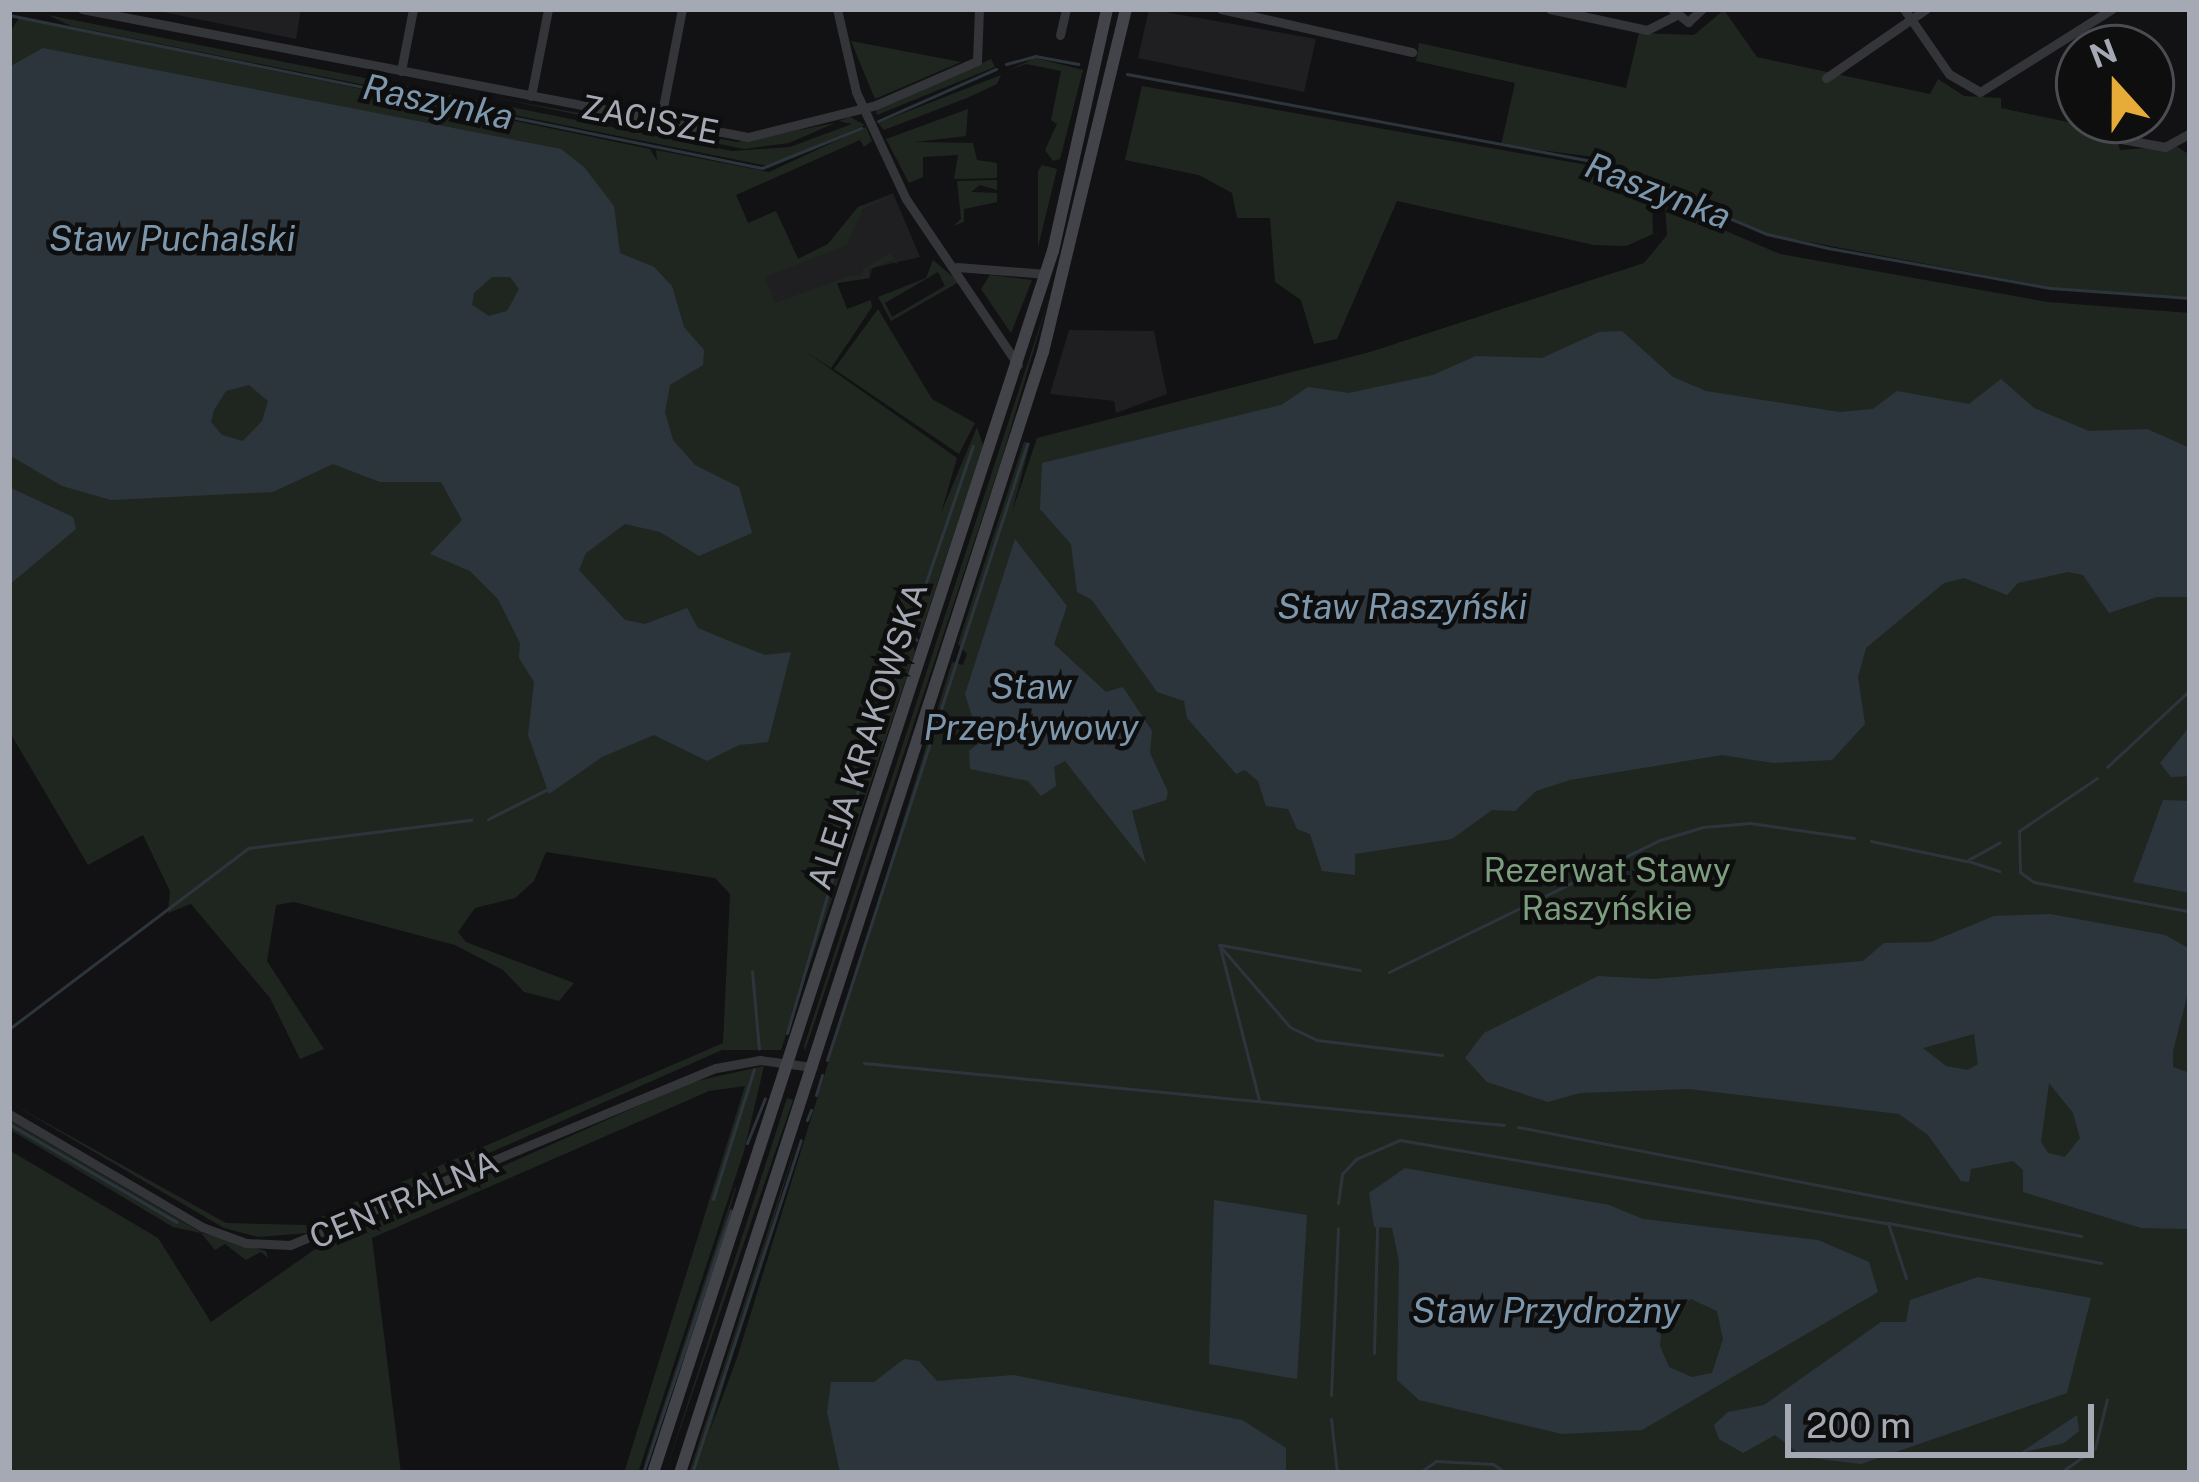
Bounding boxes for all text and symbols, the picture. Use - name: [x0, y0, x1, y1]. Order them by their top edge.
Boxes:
- north arrow: [2055, 24, 2175, 144]
- text: N: [2084, 31, 2122, 76]
- water label: Raszynka: [359, 65, 517, 139]
- street label: ZACISZE: [578, 87, 722, 153]
- water label: Raszynka: [1579, 144, 1737, 238]
- water label: Staw Puchalski: [49, 217, 295, 261]
- street label: ALEJA KRAKOWSKA: [800, 577, 936, 895]
- water label: Staw Raszyński: [1277, 585, 1527, 629]
- water label: Staw Przepływowy: [923, 664, 1139, 749]
- park label: Rezerwat Stawy Raszyńskie: [1483, 851, 1731, 929]
- street label: CENTRALNA: [304, 1142, 504, 1258]
- water label: Staw Przydrożny: [1412, 1289, 1680, 1333]
- scale bar: [1791, 1380, 2100, 1454]
- text: 200 m: [1806, 1404, 1911, 1446]

